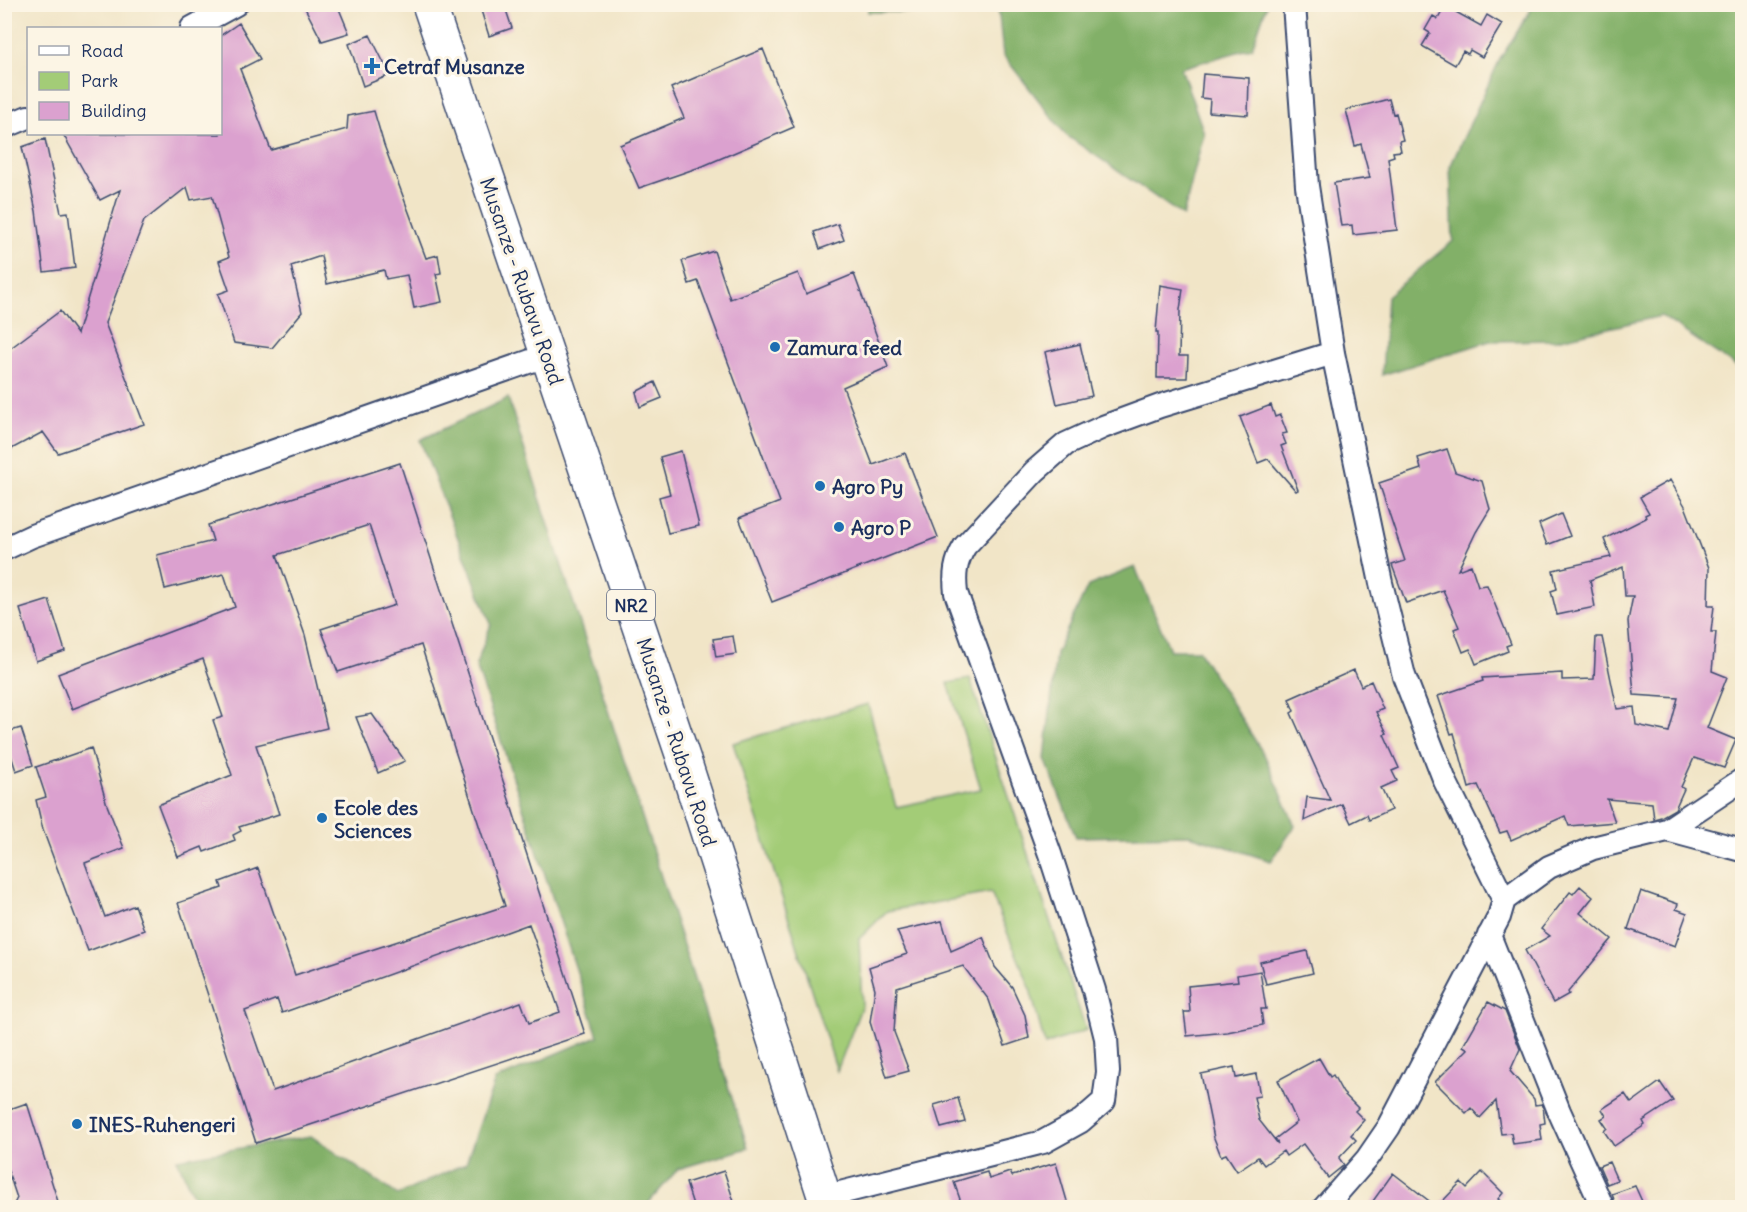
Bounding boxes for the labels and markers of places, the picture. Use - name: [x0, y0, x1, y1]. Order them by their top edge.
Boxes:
- place label: Cetraf Musanze: [384, 54, 525, 79]
- marker: Cetraf Musanze: [365, 59, 379, 73]
- place label: Zamura feed: [787, 335, 902, 360]
- marker: Zamura feed: [768, 340, 782, 354]
- place label: Agro Py: [832, 474, 903, 499]
- marker: Agro Py: [813, 479, 827, 493]
- place label: Agro P: [851, 515, 911, 540]
- marker: Agro P: [832, 520, 846, 534]
- place label: Ecole des Sciences: [334, 795, 418, 843]
- marker: Ecole des Sciences: [315, 811, 329, 825]
- place label: INES-Ruhengeri: [89, 1112, 236, 1137]
- marker: INES-Ruhengeri: [70, 1117, 84, 1131]

